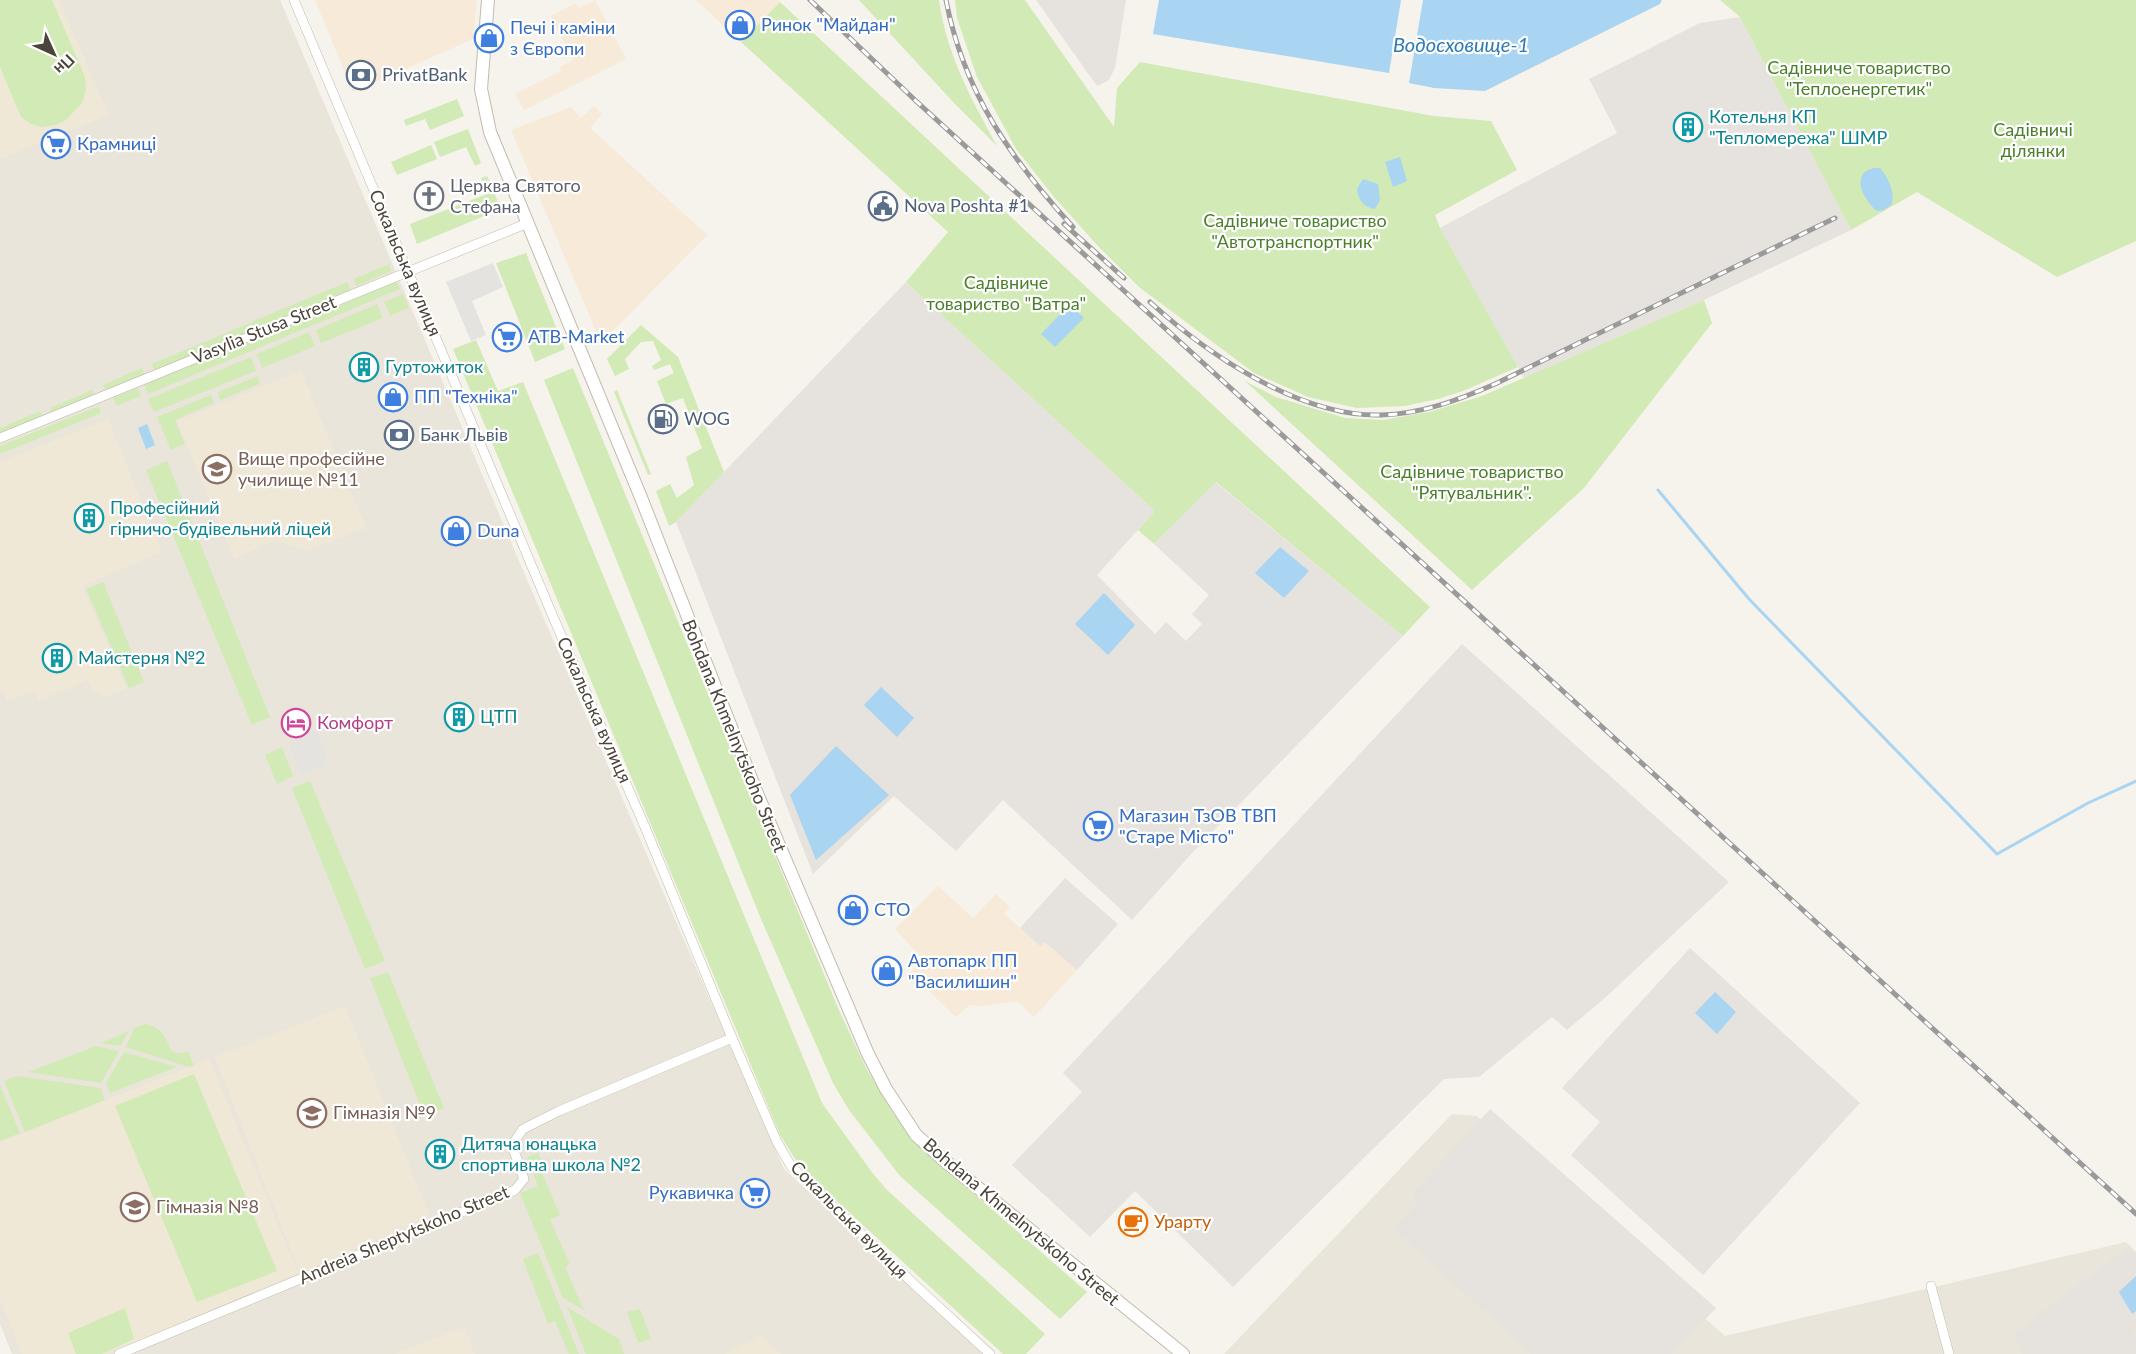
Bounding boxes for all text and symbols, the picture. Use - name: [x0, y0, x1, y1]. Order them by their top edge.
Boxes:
- shop icon: Ринок "Майдан": [724, 9, 756, 41]
- place label: Ринок "Майдан": [761, 13, 896, 35]
- place label: Печі і каміни з Європи: [510, 16, 615, 59]
- shop icon: Печі і каміни з Європи: [473, 22, 505, 54]
- north arrow: [24, 24, 84, 84]
- water label: Водосховище-1: [1393, 32, 1529, 56]
- text: Пн: [51, 51, 79, 79]
- park label: Садівниче товариство "Теплоенергетик": [1767, 56, 1951, 99]
- bank icon: PrivatBank: [345, 59, 377, 91]
- place label: PrivatBank: [382, 63, 468, 85]
- place label: Котельня КП "Тепломережа" ШМР: [1709, 105, 1887, 148]
- building icon: Котельня КП "Тепломережа" ШМР: [1672, 111, 1704, 143]
- park label: Садівничі ділянки: [1993, 118, 2073, 161]
- supermarket icon: Крамниці: [40, 128, 72, 160]
- place label: Крамниці: [77, 132, 156, 154]
- place label: Церква Святого Стефана: [450, 174, 581, 217]
- church icon: Церква Святого Стефана: [413, 180, 445, 212]
- street label: Сокальська вулиця: [365, 186, 447, 339]
- public building icon: Nova Poshta #1: [867, 190, 899, 222]
- place label: Nova Poshta #1: [904, 194, 1029, 216]
- park label: Садівниче товариство "Автотранспортник": [1203, 209, 1387, 252]
- park label: Садівниче товариство "Ватра": [926, 271, 1086, 314]
- street label: Vasylia Stusa Street: [188, 290, 339, 368]
- supermarket icon: ATB-Market: [491, 321, 523, 353]
- place label: ATB-Market: [528, 325, 625, 347]
- building icon: Гуртожиток: [348, 351, 380, 383]
- place label: Гуртожиток: [385, 355, 484, 377]
- shop icon: ПП "Техніка": [377, 381, 409, 413]
- place label: ПП "Техніка": [414, 385, 518, 407]
- fuel station icon: WOG: [647, 403, 679, 435]
- place label: WOG: [684, 407, 730, 429]
- bank icon: Банк Львів: [383, 419, 415, 451]
- place label: Банк Львів: [420, 423, 508, 445]
- place label: Вище професійне училище №11: [238, 447, 385, 490]
- school or university icon: Вище професійне училище №11: [201, 453, 233, 485]
- park label: Садівниче товариство "Рятувальник".: [1380, 460, 1564, 503]
- place label: Професійний гірничо-будівельний ліцей: [110, 496, 331, 539]
- building icon: Професійний гірничо-будівельний ліцей: [73, 502, 105, 534]
- shop icon: Duna: [440, 515, 472, 547]
- place label: Duna: [477, 519, 520, 541]
- street label: Bohdana Khmelnytskoho Street: [678, 616, 792, 856]
- street label: Сокальська вулиця: [553, 633, 637, 786]
- building icon: Майстерня №2: [41, 642, 73, 674]
- place label: Майстерня №2: [78, 646, 206, 668]
- building icon: ЦТП: [443, 701, 475, 733]
- place label: ЦТП: [480, 705, 518, 727]
- hotel icon: Комфорт: [280, 707, 312, 739]
- place label: Комфорт: [317, 711, 393, 733]
- place label: Магазин ТзОВ ТВП "Старе Місто": [1119, 804, 1277, 847]
- supermarket icon: Магазин ТзОВ ТВП "Старе Місто": [1082, 810, 1114, 842]
- shop icon: СТО: [837, 894, 869, 926]
- place label: СТО: [874, 898, 911, 920]
- place label: Автопарк ПП "Василишин": [908, 949, 1017, 992]
- shop icon: Автопарк ПП "Василишин": [871, 955, 903, 987]
- school or university icon: Гімназія №9: [296, 1097, 328, 1129]
- place label: Гімназія №9: [333, 1101, 436, 1123]
- place label: Дитяча юнацька спортивна школа №2: [461, 1132, 641, 1175]
- street label: Bohdana Khmelnytskoho Street: [919, 1133, 1125, 1310]
- building icon: Дитяча юнацька спортивна школа №2: [424, 1138, 456, 1170]
- street label: Сокальська вулиця: [786, 1156, 913, 1283]
- supermarket icon: Рукавичка: [739, 1177, 771, 1209]
- street label: Andreia Sheptytskoho Street: [295, 1180, 512, 1288]
- place label: Рукавичка: [649, 1181, 734, 1203]
- school or university icon: Гімназія №8: [119, 1191, 151, 1223]
- place label: Гімназія №8: [156, 1195, 259, 1217]
- cafe icon: Урарту: [1117, 1206, 1149, 1238]
- place label: Урарту: [1154, 1210, 1212, 1232]

